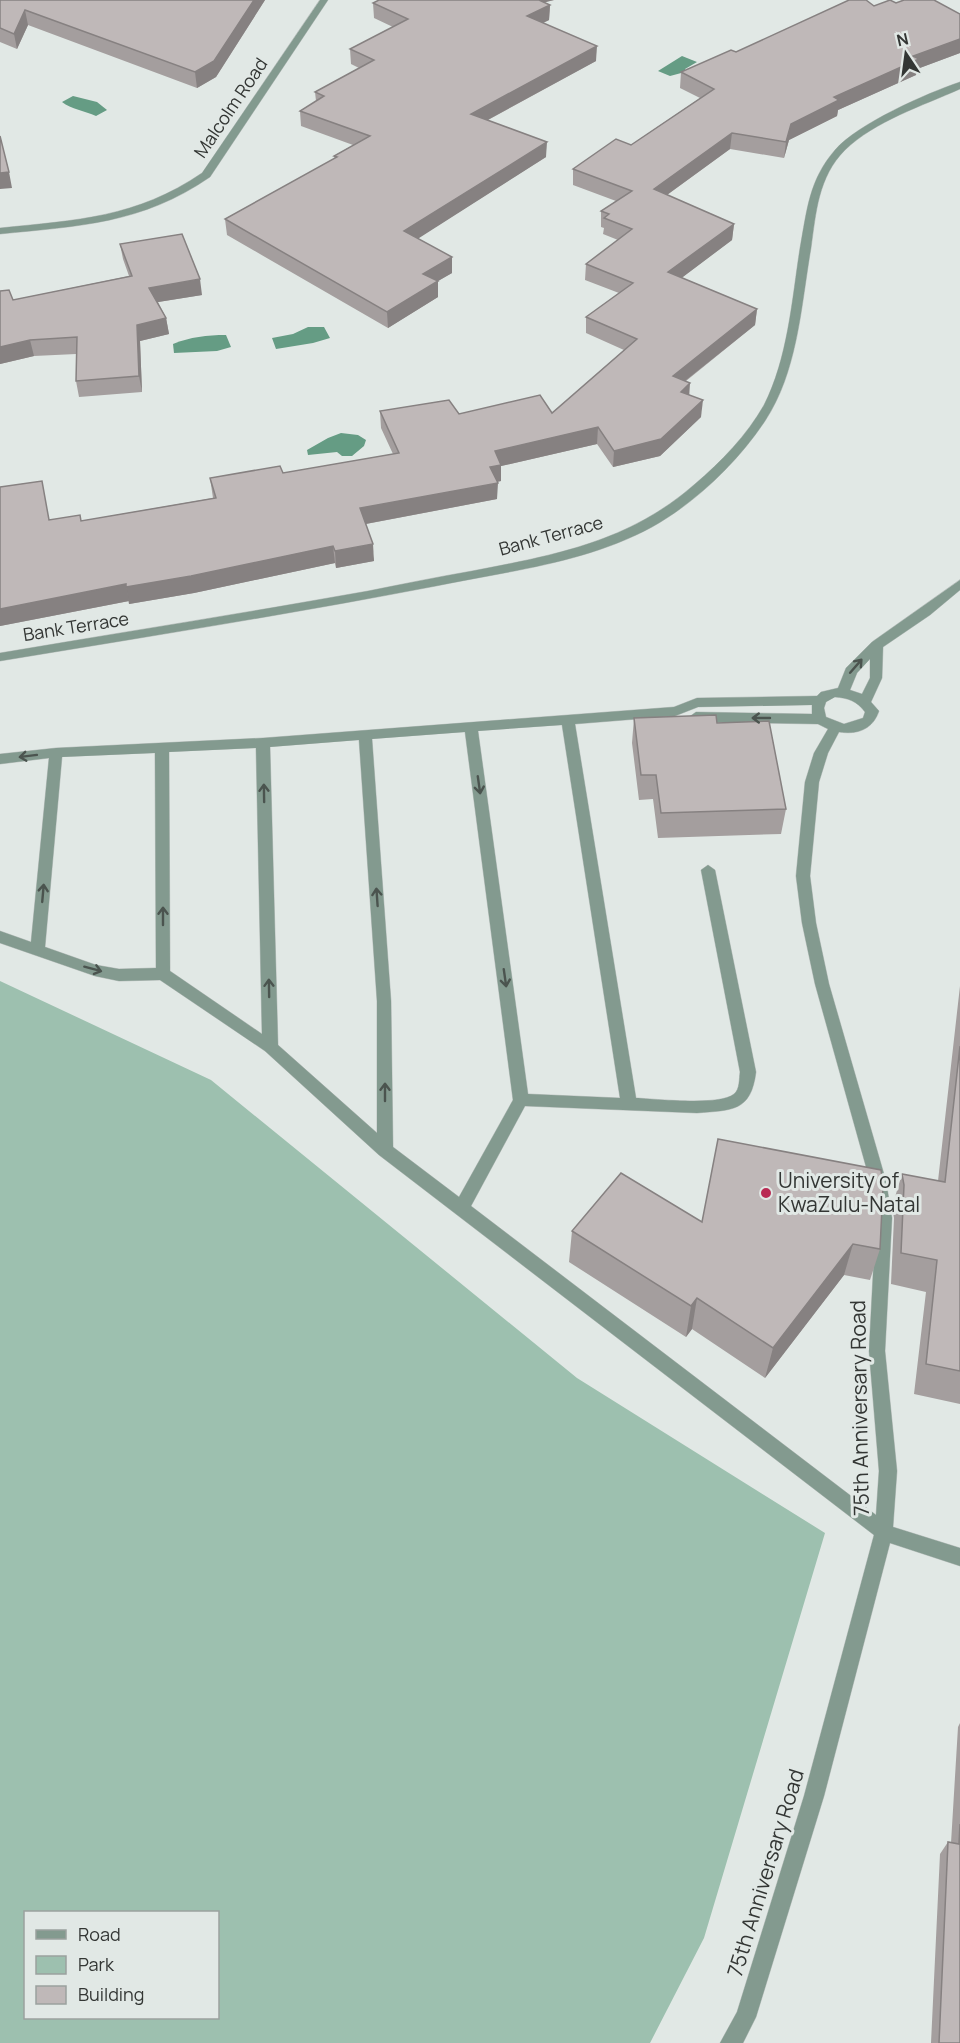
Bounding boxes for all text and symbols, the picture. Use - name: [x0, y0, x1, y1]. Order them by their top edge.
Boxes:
- north arrow: [876, 24, 936, 84]
- text: N: [895, 27, 911, 51]
- street label: Malcolm Road: [188, 53, 272, 162]
- street label: Bank Terrace: [496, 510, 605, 560]
- street label: Bank Terrace: [21, 606, 131, 646]
- one-way arrow: [849, 659, 863, 675]
- one-way arrow: [752, 712, 772, 724]
- one-way arrow: [18, 751, 38, 762]
- one-way arrow: [474, 775, 485, 794]
- one-way arrow: [259, 784, 270, 804]
- one-way arrow: [38, 883, 49, 903]
- one-way arrow: [371, 888, 382, 908]
- one-way arrow: [157, 906, 169, 926]
- one-way arrow: [83, 964, 102, 976]
- one-way arrow: [499, 968, 510, 988]
- one-way arrow: [263, 979, 274, 999]
- one-way arrow: [379, 1082, 391, 1102]
- place label: University of KwaZulu-Natal: [778, 1166, 920, 1218]
- marker: University of KwaZulu-Natal: [759, 1186, 773, 1200]
- street label: 75th Anniversary Road: [843, 1300, 875, 1516]
- street label: 75th Anniversary Road: [720, 1765, 810, 1980]
- legend: [24, 1911, 219, 2019]
- text: Road: [78, 1922, 121, 1946]
- text: Park: [78, 1952, 115, 1976]
- text: Building: [78, 1982, 144, 2006]

